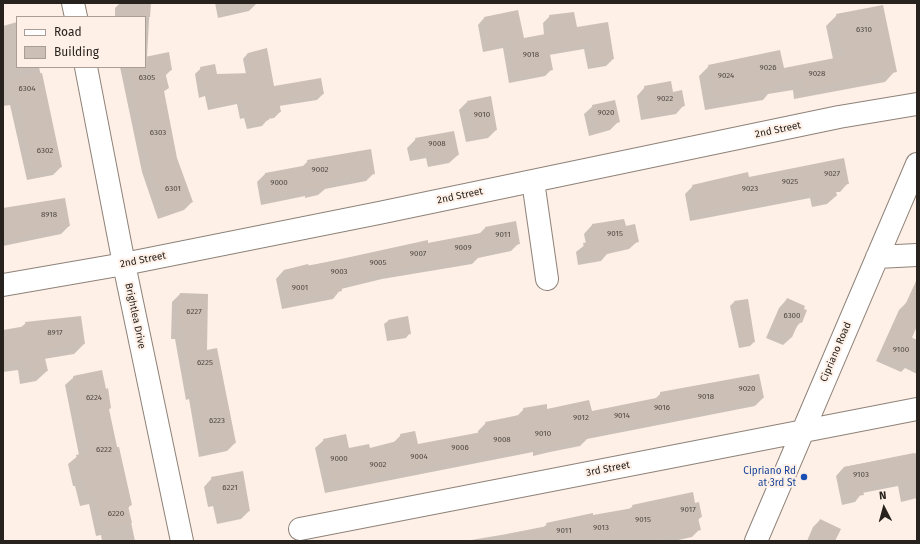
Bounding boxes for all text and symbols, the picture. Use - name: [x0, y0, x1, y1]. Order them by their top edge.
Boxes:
- legend: [16, 16, 146, 68]
- text: Road: [54, 25, 82, 39]
- house number: 6310: [856, 25, 872, 35]
- text: Building: [54, 45, 99, 59]
- house number: 9018: [523, 50, 539, 60]
- house number: 9026: [760, 63, 776, 73]
- house number: 9028: [809, 69, 825, 79]
- house number: 9024: [718, 71, 734, 81]
- house number: 6305: [139, 73, 155, 83]
- house number: 6304: [19, 84, 35, 94]
- house number: 9022: [657, 94, 673, 104]
- house number: 9020: [598, 108, 614, 118]
- house number: 9010: [474, 110, 490, 120]
- street label: 2nd Street: [754, 119, 802, 141]
- house number: 6303: [150, 128, 166, 138]
- house number: 9008: [428, 139, 446, 149]
- house number: 6302: [37, 146, 53, 156]
- house number: 9002: [312, 165, 328, 175]
- house number: 9027: [824, 169, 840, 179]
- house number: 9025: [782, 177, 798, 187]
- house number: 9000: [270, 178, 288, 188]
- house number: 6301: [165, 184, 181, 194]
- house number: 9023: [742, 184, 758, 194]
- street label: 2nd Street: [436, 185, 484, 207]
- house number: 8918: [41, 210, 57, 220]
- house number: 9015: [607, 229, 623, 239]
- house number: 9011: [495, 230, 511, 240]
- house number: 9009: [454, 243, 472, 253]
- house number: 9007: [410, 249, 426, 259]
- street label: 2nd Street: [119, 250, 167, 270]
- house number: 9005: [369, 258, 387, 268]
- house number: 9003: [330, 267, 348, 277]
- street label: Brightlea Drive: [122, 282, 148, 350]
- house number: 9001: [292, 283, 308, 293]
- house number: 6227: [186, 307, 202, 317]
- house number: 6300: [783, 311, 801, 321]
- street label: Cipriano Road: [818, 320, 854, 384]
- house number: 8917: [47, 328, 63, 338]
- house number: 9100: [893, 345, 909, 355]
- house number: 6225: [197, 358, 213, 368]
- house number: 9020: [739, 384, 755, 394]
- house number: 9018: [698, 392, 714, 402]
- house number: 6224: [86, 393, 102, 403]
- house number: 9016: [654, 403, 670, 413]
- house number: 9014: [614, 411, 630, 421]
- house number: 9012: [573, 413, 589, 423]
- house number: 6223: [209, 416, 225, 426]
- house number: 9010: [535, 429, 551, 439]
- house number: 9008: [493, 435, 511, 445]
- house number: 9006: [451, 443, 469, 453]
- house number: 6222: [96, 445, 112, 455]
- house number: 9004: [410, 452, 428, 462]
- house number: 9000: [330, 454, 348, 464]
- street label: 3rd Street: [585, 459, 631, 479]
- house number: 9002: [370, 460, 386, 470]
- place label: Cipriano Rd at 3rd St: [743, 465, 796, 488]
- house number: 9103: [853, 470, 869, 480]
- marker: Cipriano Rd at 3rd St: [799, 472, 809, 482]
- house number: 6221: [222, 483, 238, 493]
- north arrow: [864, 488, 904, 528]
- text: N: [878, 489, 887, 502]
- house number: 9017: [680, 505, 696, 515]
- house number: 6220: [108, 509, 124, 519]
- house number: 9015: [635, 515, 651, 525]
- house number: 9013: [593, 523, 609, 533]
- house number: 9011: [556, 526, 572, 536]

